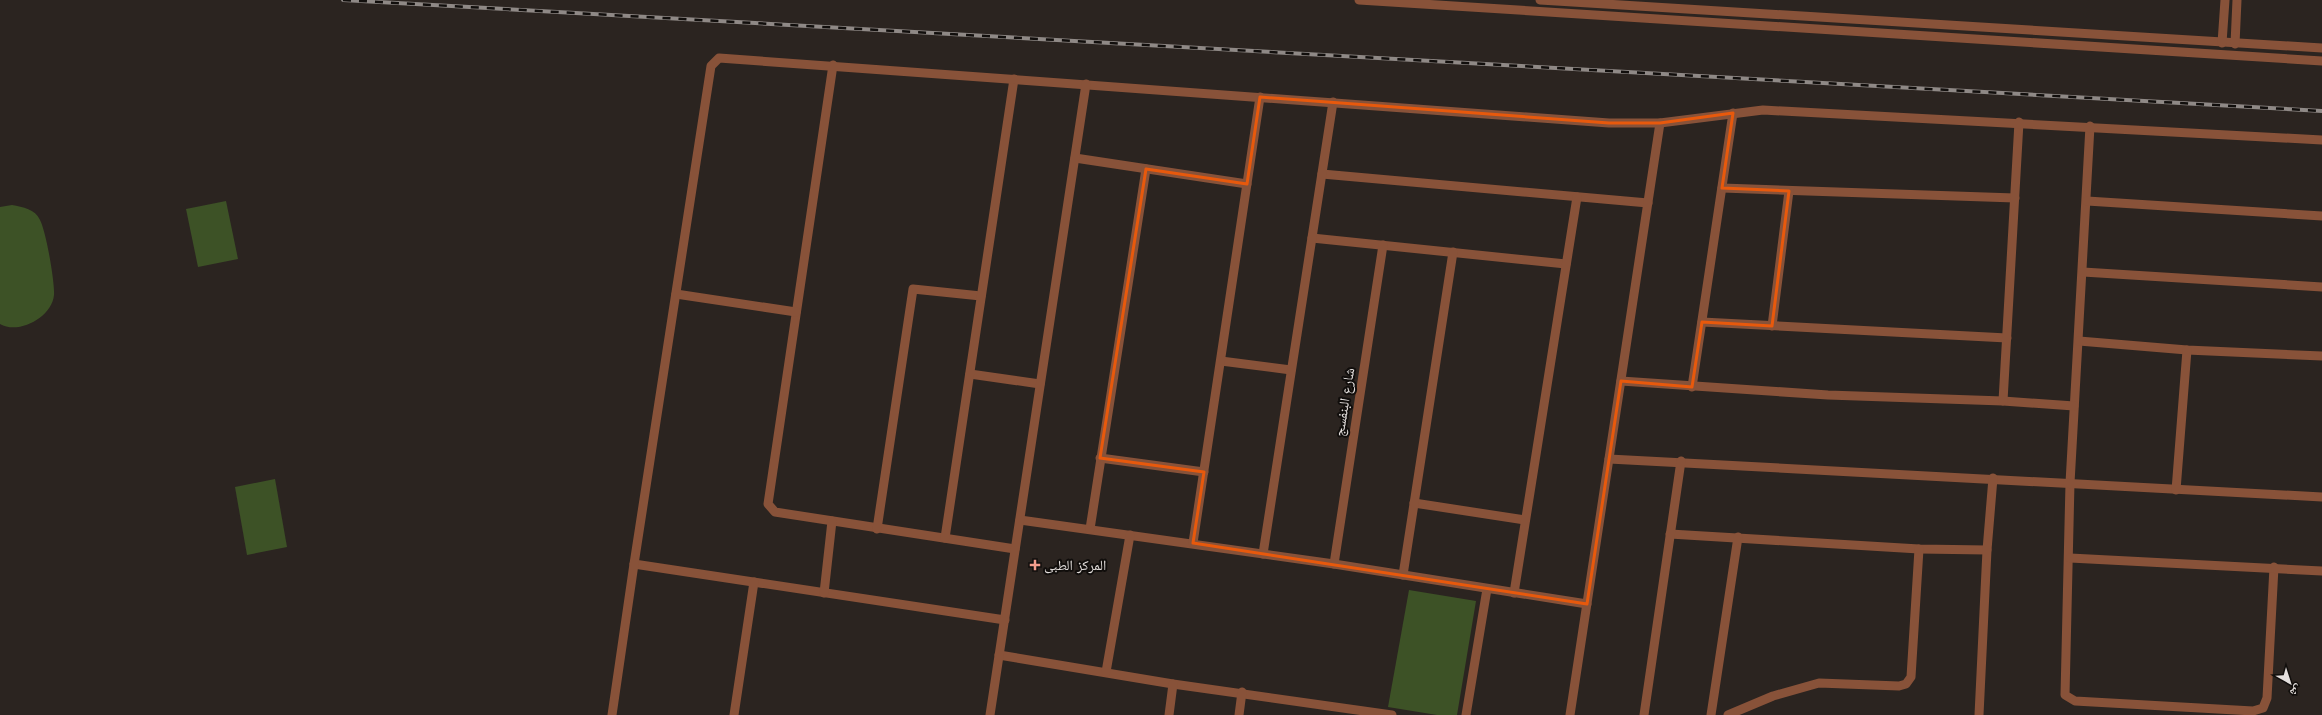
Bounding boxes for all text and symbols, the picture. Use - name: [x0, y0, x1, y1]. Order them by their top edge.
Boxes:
- street label: شارع البنفسج: [1329, 366, 1359, 438]
- place label: المركز الطبى: [1044, 555, 1106, 575]
- marker: المركز الطبى: [1029, 559, 1041, 571]
- north arrow: [2270, 663, 2310, 703]
- text: ش: [2286, 681, 2306, 701]

